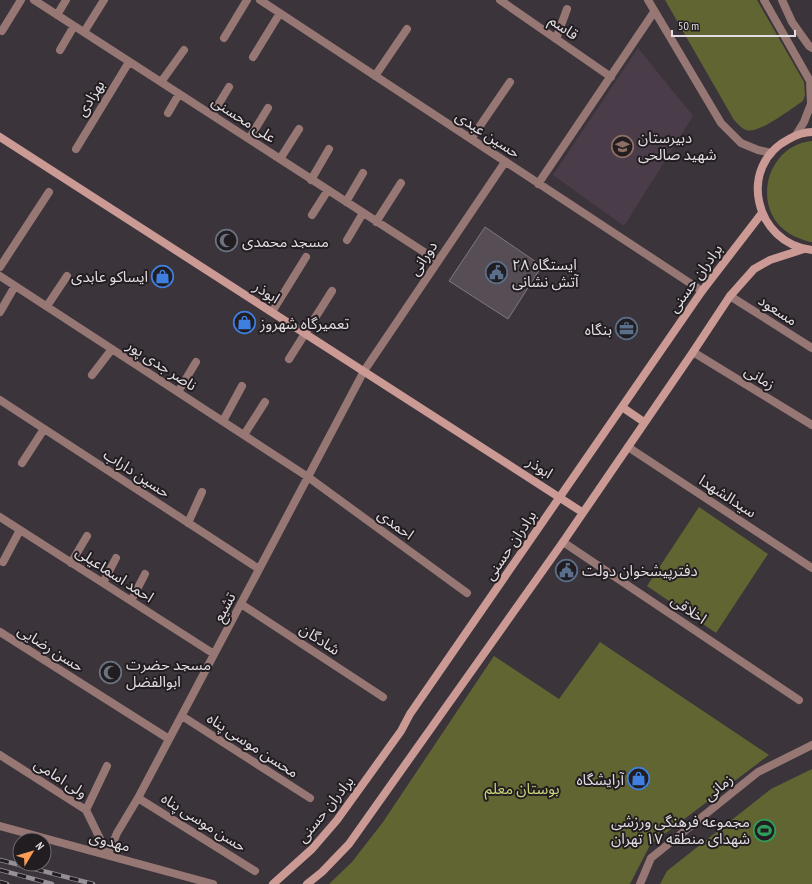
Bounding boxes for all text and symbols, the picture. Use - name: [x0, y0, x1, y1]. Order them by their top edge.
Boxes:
- street label: قاسم: [545, 10, 582, 46]
- scale bar: [672, 12, 795, 38]
- text: 50 m: [678, 18, 699, 33]
- street label: بهزادی: [72, 76, 108, 120]
- street label: علی محسنی: [208, 91, 280, 147]
- street label: حسین عبدی: [452, 106, 524, 162]
- place label: دبیرستان شهید صالحی: [638, 128, 717, 164]
- school or university icon: دبیرستان شهید صالحی: [610, 133, 636, 159]
- mosque icon: مسجد محمدی: [214, 228, 240, 254]
- place label: مسجد محمدی: [242, 232, 329, 251]
- street label: دورانی: [405, 237, 441, 279]
- street label: برادران حسنی: [664, 240, 726, 316]
- place label: ایستگاه ۲۸ آتش نشانی: [512, 255, 579, 291]
- public building icon: ایستگاه ۲۸ آتش نشانی: [483, 260, 509, 286]
- shop icon: ایساکو عابدی: [150, 263, 176, 289]
- place label: ایساکو عابدی: [71, 267, 148, 286]
- street label: ابوذر: [250, 276, 284, 307]
- street label: مسعود: [755, 290, 801, 330]
- shop icon: تعمیرگاه شهروز: [232, 310, 258, 336]
- place label: تعمیرگاه شهروز: [259, 314, 349, 333]
- office icon: بنگاه: [614, 316, 640, 342]
- place label: بنگاه: [585, 320, 612, 339]
- street label: ناصر جدی پور: [122, 335, 201, 396]
- street label: زمانی: [741, 361, 779, 393]
- street label: حسین داراب: [100, 444, 174, 502]
- street label: ابوذر: [523, 451, 557, 482]
- street label: سیدالشهدا: [696, 470, 761, 522]
- street label: احمدی: [374, 504, 418, 544]
- street label: برادران حسنی: [480, 506, 540, 584]
- street label: احمد اسماعیلی: [72, 542, 158, 606]
- public building icon: دفترپیشخوان دولت: [554, 557, 580, 583]
- place label: دفترپیشخوان دولت: [582, 561, 698, 581]
- street label: تشیع: [208, 589, 242, 626]
- street label: اخلاقی: [667, 590, 711, 628]
- street label: شادگان: [296, 619, 344, 659]
- street label: حسن رضایی: [14, 620, 88, 676]
- place label: مسجد حضرت ابوالفضل: [126, 655, 211, 691]
- mosque icon: مسجد حضرت ابوالفضل: [97, 660, 123, 686]
- street label: محسن موسی پناه: [203, 708, 302, 783]
- street label: ولی امامی: [31, 754, 91, 802]
- shop icon: آرایشگاه: [626, 766, 652, 792]
- street label: زمانی: [699, 769, 737, 805]
- place label: آرایشگاه: [576, 770, 625, 789]
- street label: برادران حسنی: [292, 772, 358, 846]
- park label: بوستان معلم: [485, 779, 559, 800]
- street label: حسن موسی پناه: [157, 788, 250, 857]
- place label: مجموعه فرهنگی ورزشی شهدای منطقه ۱۷ تهران: [611, 812, 750, 848]
- sports icon: مجموعه فرهنگی ورزشی شهدای منطقه ۱۷ تهران: [752, 817, 778, 843]
- street label: مهدوی: [87, 826, 133, 856]
- north arrow: [12, 832, 52, 872]
- text: N: [33, 839, 47, 853]

